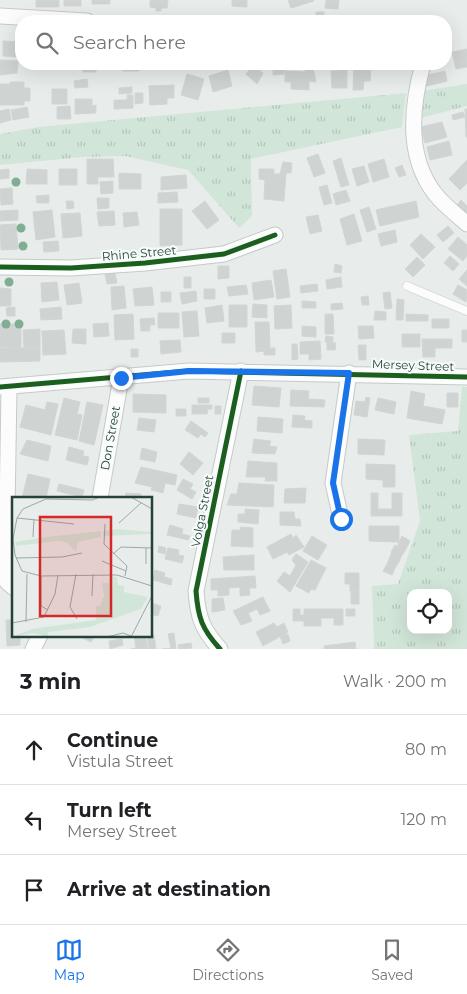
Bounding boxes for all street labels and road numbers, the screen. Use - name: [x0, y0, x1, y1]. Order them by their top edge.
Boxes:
- street label: Rhine Street: [101, 242, 177, 264]
- street label: Mersey Street: [372, 356, 455, 374]
- street label: Don Street: [97, 405, 123, 471]
- street label: Volga Street: [188, 474, 216, 548]

